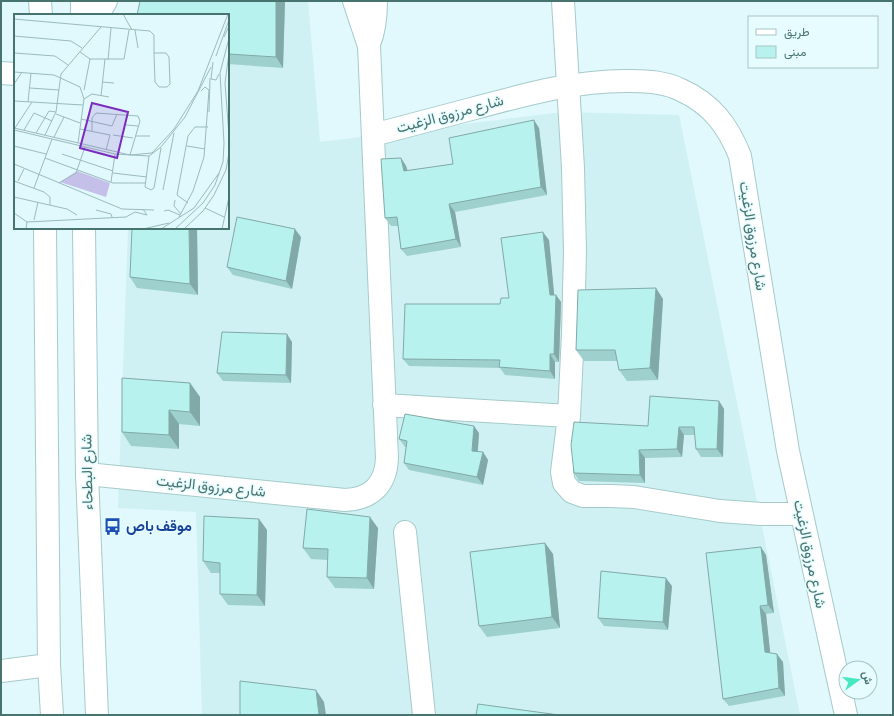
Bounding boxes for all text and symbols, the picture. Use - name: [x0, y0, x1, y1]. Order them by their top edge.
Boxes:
- inset map: [14, 14, 229, 229]
- legend: [748, 16, 878, 68]
- text: طريق: [784, 26, 810, 40]
- text: مبنى: [784, 46, 806, 60]
- street label: شارع مرزوق الزغيت: [395, 93, 506, 139]
- street label: شارع مرزوق الزغيت: [734, 180, 769, 292]
- street label: شارع البطحاء: [79, 434, 99, 510]
- street label: شارع مرزوق الزغيت: [155, 473, 267, 503]
- street label: شارع مرزوق الزغيت: [788, 499, 828, 610]
- bus stop icon: موقف باص: [103, 516, 123, 536]
- place label: موقف باص: [126, 519, 192, 535]
- north arrow: [838, 660, 878, 700]
- text: ش: [859, 670, 874, 686]

